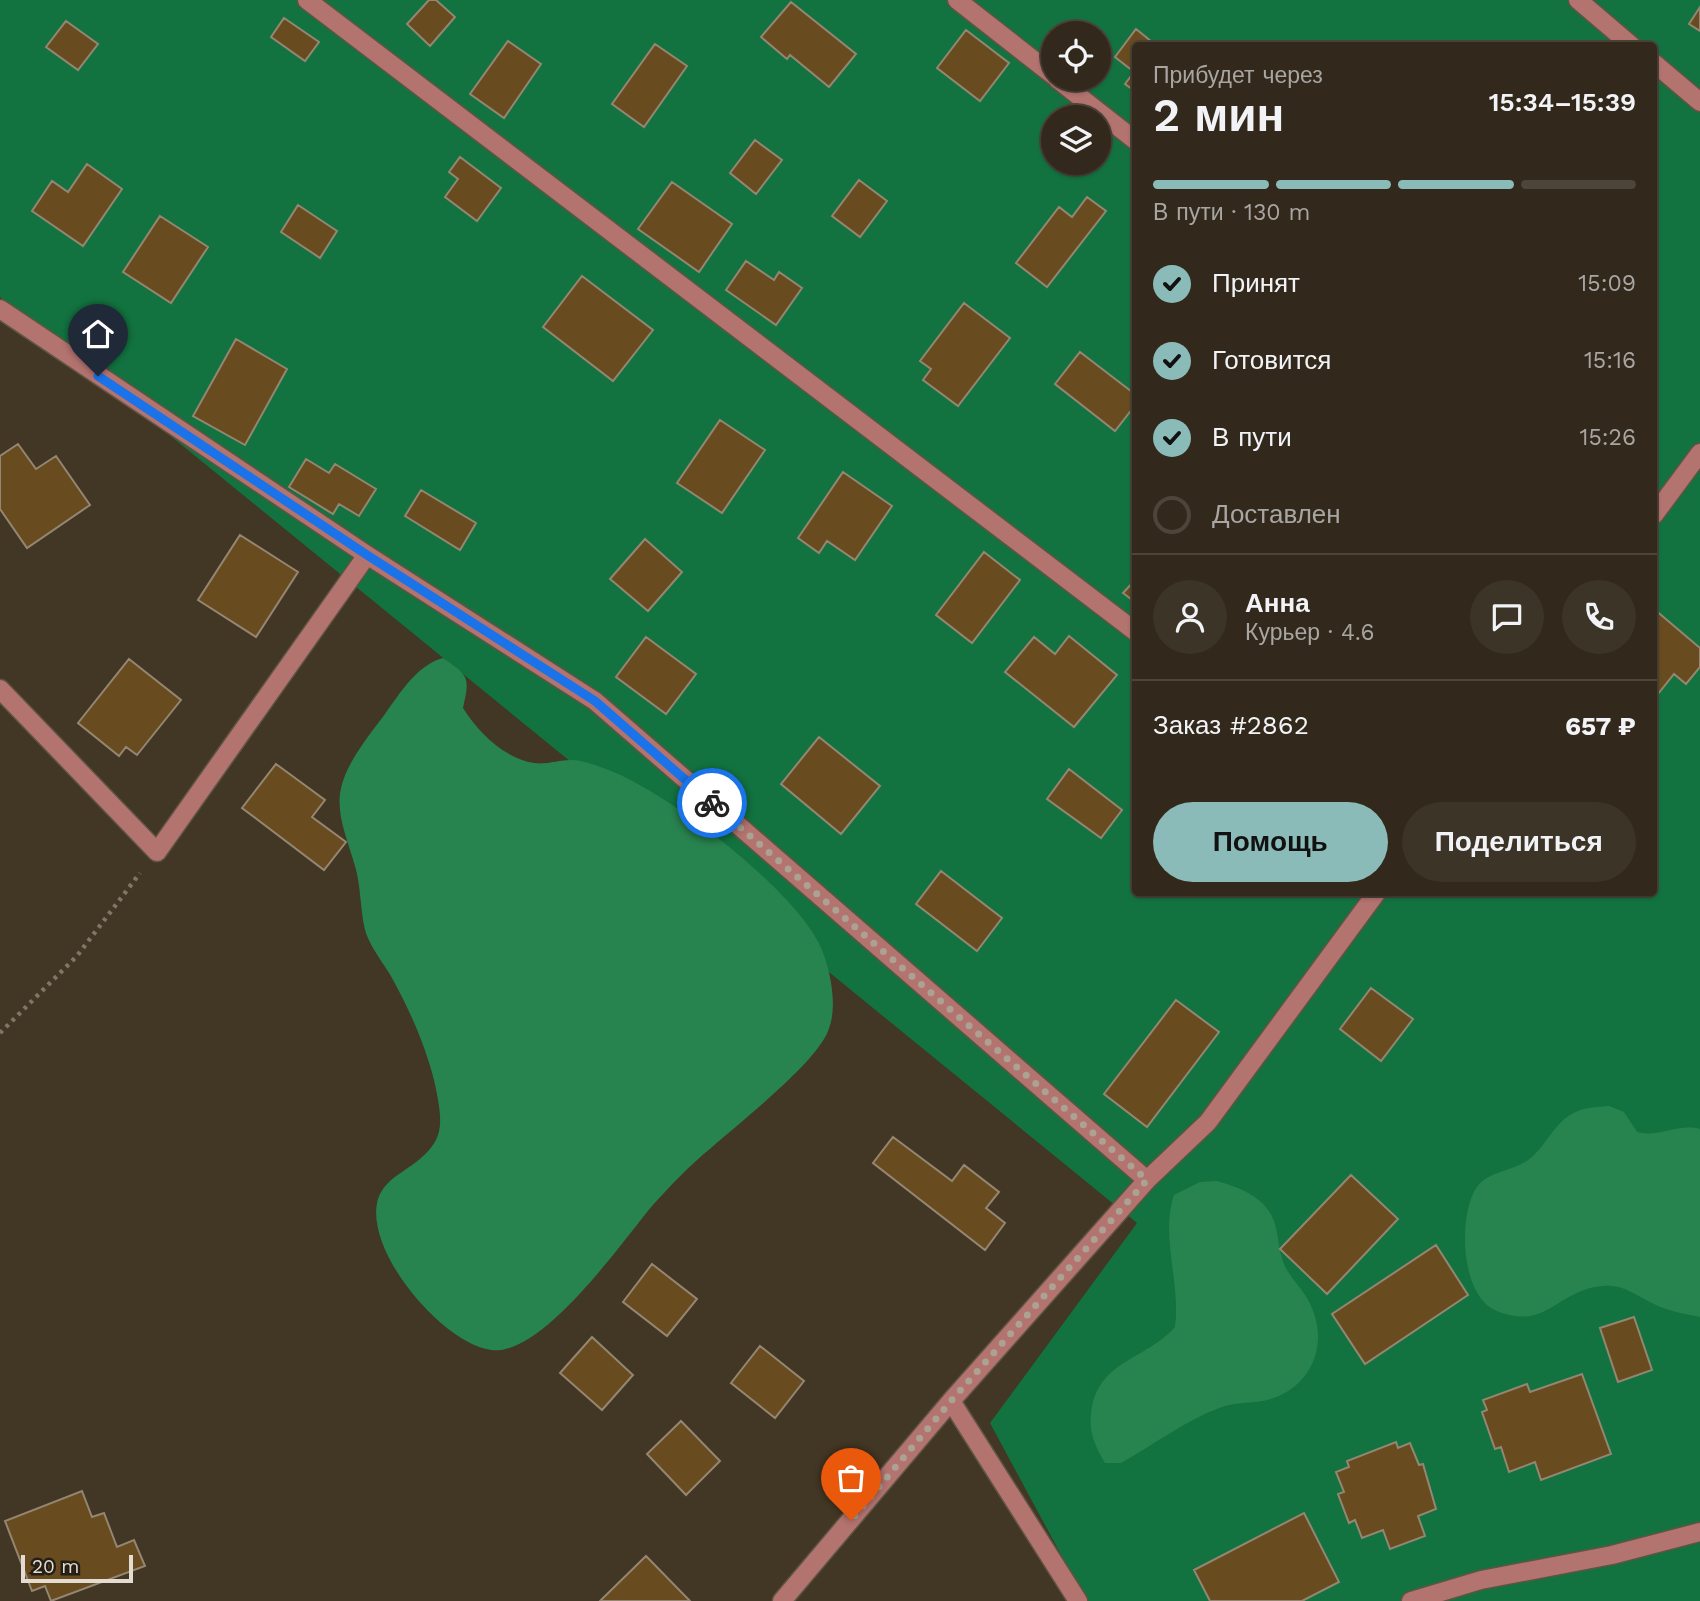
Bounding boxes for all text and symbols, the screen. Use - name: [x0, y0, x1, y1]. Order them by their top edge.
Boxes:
- map controls: [1041, 21, 1111, 175]
- button: locate: [1041, 21, 1111, 91]
- text: Прибудет через: [1153, 62, 1323, 89]
- text: 15:34–15:39: [1489, 87, 1636, 117]
- text: 2 мин: [1153, 88, 1284, 142]
- button: layers: [1041, 105, 1111, 175]
- text: В пути · 130 m: [1153, 199, 1310, 226]
- icon: check: [1153, 265, 1191, 303]
- text: Принят: [1212, 268, 1300, 298]
- text: 15:09: [1578, 270, 1636, 297]
- pin: [68, 304, 128, 376]
- icon: home: [79, 315, 117, 353]
- icon: check: [1153, 342, 1191, 380]
- text: Готовится: [1212, 345, 1331, 375]
- text: 15:16: [1584, 347, 1636, 374]
- icon: check: [1153, 419, 1191, 457]
- text: В пути: [1212, 422, 1292, 452]
- text: 15:26: [1579, 424, 1636, 451]
- text: Доставлен: [1212, 499, 1341, 529]
- button: person: [1153, 580, 1227, 654]
- button: chat: [1470, 580, 1544, 654]
- button: phone: [1562, 580, 1636, 654]
- text: Анна: [1245, 588, 1310, 618]
- text: Курьер · 4.6: [1245, 619, 1374, 646]
- text: Заказ #2862: [1153, 710, 1309, 740]
- text: 657 ₽: [1565, 711, 1636, 741]
- courier: [677, 768, 747, 838]
- icon: bike: [693, 784, 731, 822]
- button: Помощь: [1153, 802, 1388, 882]
- button: Поделиться: [1402, 802, 1636, 882]
- pin: [821, 1448, 881, 1520]
- icon: bag: [832, 1459, 870, 1497]
- scale bar: [21, 1552, 133, 1584]
- text: 20 m: [32, 1555, 79, 1578]

